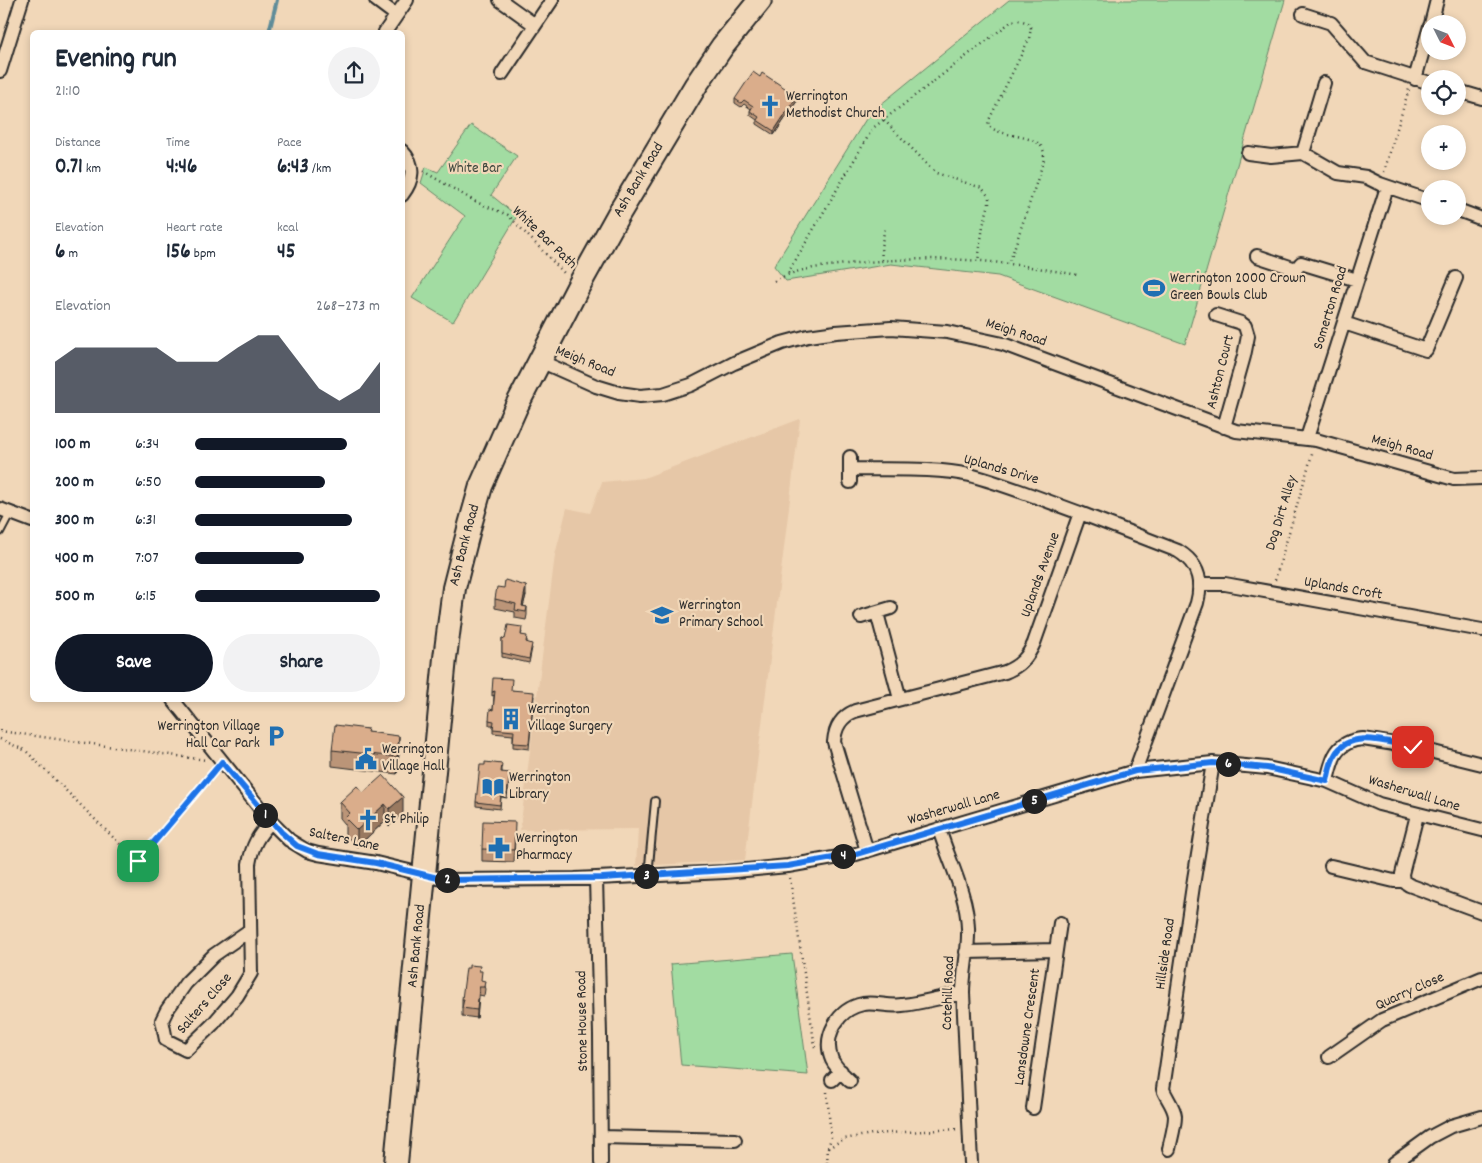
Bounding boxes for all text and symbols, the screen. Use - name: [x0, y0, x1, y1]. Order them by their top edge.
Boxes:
- north arrow: [1421, 15, 1466, 60]
- map controls: [1421, 15, 1466, 225]
- text: Evening run: [55, 41, 177, 81]
- button: share: [328, 47, 380, 99]
- button: locate: [1421, 70, 1466, 115]
- text: 21:10: [55, 80, 80, 103]
- place label: Werrington Methodist Church: [786, 86, 885, 125]
- church icon: Werrington Methodist Church: [757, 93, 783, 119]
- button: +: [1421, 125, 1466, 170]
- text: Distance: [55, 133, 101, 153]
- text: Time: [166, 133, 190, 153]
- text: Pace: [277, 133, 302, 153]
- street label: Ash Bank Road: [608, 139, 670, 222]
- text: 0.71: [55, 153, 83, 183]
- text: 4:46: [166, 153, 197, 183]
- text: 6:43: [277, 153, 309, 183]
- park label: White Bar: [448, 158, 502, 180]
- text: km: [83, 159, 101, 179]
- text: /km: [309, 159, 331, 179]
- button: −: [1421, 180, 1466, 225]
- street label: White Bar Path: [506, 201, 582, 275]
- text: Elevation: [55, 218, 104, 238]
- text: Heart rate: [166, 218, 223, 238]
- text: kcal: [277, 218, 298, 238]
- text: 6: [55, 238, 65, 268]
- text: 156: [166, 238, 191, 268]
- text: 45: [277, 238, 295, 268]
- text: m: [65, 244, 78, 264]
- text: bpm: [191, 244, 216, 264]
- street label: Somerton Road: [1308, 263, 1354, 353]
- place label: Werrington 2000 Crown Green Bowls Club: [1170, 268, 1306, 307]
- sports icon: Werrington 2000 Crown Green Bowls Club: [1141, 275, 1167, 301]
- text: Elevation: [55, 295, 111, 318]
- text: 268–273 m: [316, 295, 380, 318]
- street label: Meigh Road: [983, 313, 1049, 353]
- street label: Ashton Court: [1201, 332, 1241, 411]
- street label: Meigh Road: [552, 340, 618, 384]
- street label: Meigh Road: [1369, 429, 1435, 467]
- text: 100 m: [55, 433, 91, 456]
- text: 6:34: [135, 433, 159, 456]
- street label: Uplands Drive: [961, 449, 1042, 491]
- text: 200 m: [55, 471, 94, 494]
- text: 6:50: [135, 471, 162, 494]
- street label: Dog Dirt Alley: [1260, 472, 1304, 553]
- street label: Ash Bank Road: [444, 502, 486, 589]
- text: 300 m: [55, 509, 94, 532]
- text: 6:31: [135, 509, 156, 532]
- street label: Uplands Avenue: [1015, 529, 1067, 621]
- text: 400 m: [55, 547, 94, 570]
- text: 7:07: [135, 547, 159, 570]
- street label: Uplands Croft: [1302, 571, 1384, 607]
- text: 500 m: [55, 585, 95, 608]
- text: 6:15: [135, 585, 156, 608]
- place label: Werrington Primary School: [679, 595, 763, 634]
- school or university icon: Werrington Primary School: [649, 602, 675, 628]
- button: Save: [55, 634, 213, 692]
- button: Share: [223, 634, 380, 692]
- place label: Werrington Village Surgery: [528, 699, 613, 738]
- building icon: Werrington Village Surgery: [498, 706, 524, 732]
- place label: Werrington Village Hall Car Park: [158, 716, 260, 755]
- parking icon: Werrington Village Hall Car Park: [263, 723, 289, 749]
- pin: [1392, 726, 1434, 768]
- icon: check: [1399, 733, 1427, 761]
- place label: Werrington Village Hall: [382, 739, 445, 778]
- public building icon: Werrington Village Hall: [353, 746, 379, 772]
- pin: 6: [1216, 752, 1240, 776]
- text: 6: [1225, 754, 1232, 774]
- place label: Werrington Library: [509, 767, 571, 806]
- street label: Washerwall Lane: [1365, 770, 1463, 819]
- library icon: Werrington Library: [480, 774, 506, 800]
- street label: Washerwall Lane: [905, 784, 1003, 832]
- pin: 5: [1022, 788, 1046, 814]
- text: 5: [1031, 791, 1038, 811]
- pin: 1: [252, 802, 278, 828]
- text: 1: [264, 805, 267, 825]
- church icon: St Philip: [355, 807, 381, 833]
- place label: St Philip: [384, 809, 429, 831]
- street label: Salters Lane: [307, 822, 382, 858]
- place label: Werrington Pharmacy: [516, 828, 578, 867]
- pharmacy icon: Werrington Pharmacy: [486, 835, 512, 861]
- pin: [117, 840, 159, 882]
- pin: 4: [830, 844, 856, 868]
- text: 4: [841, 846, 846, 866]
- icon: arrive: [124, 847, 152, 875]
- pin: 3: [634, 864, 658, 888]
- text: 3: [643, 866, 650, 886]
- pin: 2: [434, 868, 460, 892]
- text: 2: [444, 870, 451, 890]
- street label: Ash Bank Road: [402, 903, 432, 989]
- street label: Hillside Road: [1150, 917, 1182, 991]
- street label: Cotehill Road: [937, 955, 961, 1031]
- street label: Lansdowne Crescent: [1009, 967, 1047, 1087]
- street label: Quarry Close: [1372, 967, 1448, 1017]
- street label: Salters Close: [172, 968, 238, 1040]
- street label: Stone House Road: [571, 970, 595, 1072]

